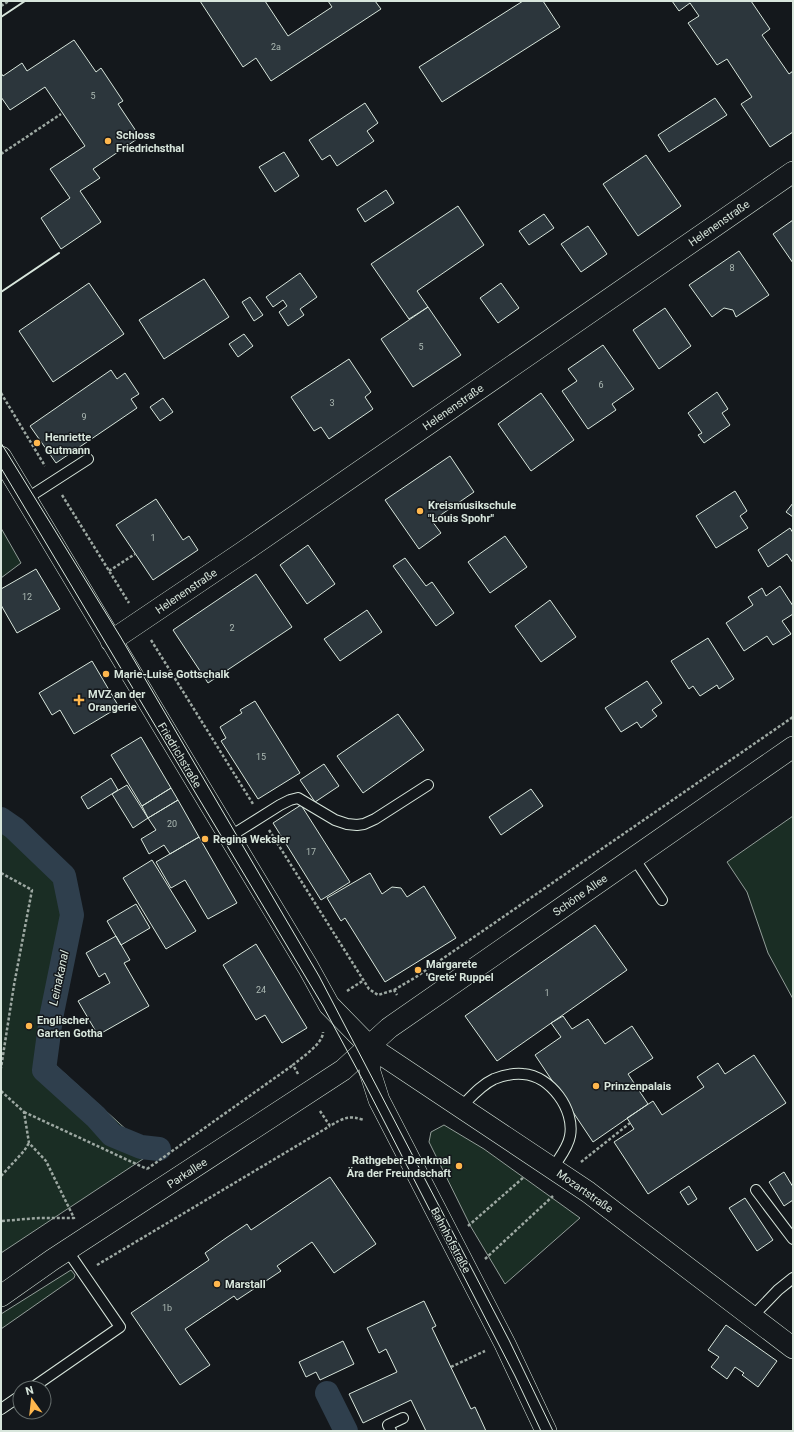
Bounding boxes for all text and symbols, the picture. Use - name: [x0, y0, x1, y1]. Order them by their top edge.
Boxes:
- house number: 2a: [271, 42, 281, 52]
- house number: 5: [90, 91, 96, 101]
- place label: Schloss Friedrichsthal: [116, 129, 184, 155]
- marker: Schloss Friedrichsthal: [103, 136, 113, 146]
- street label: Helenenstraße: [686, 198, 752, 249]
- house number: 8: [729, 263, 735, 273]
- house number: 5: [418, 342, 424, 352]
- house number: 6: [598, 380, 604, 390]
- street label: Helenenstraße: [420, 382, 486, 433]
- house number: 3: [329, 398, 335, 408]
- house number: 9: [81, 412, 87, 422]
- place label: Henriette Gutmann: [45, 431, 91, 457]
- marker: Henriette Gutmann: [32, 438, 42, 448]
- place label: Kreismusikschule "Louis Spohr": [428, 499, 516, 525]
- marker: Kreismusikschule "Louis Spohr": [415, 506, 425, 516]
- house number: 1: [150, 533, 156, 543]
- street label: Helenenstraße: [153, 566, 220, 617]
- house number: 12: [22, 592, 32, 602]
- house number: 2: [229, 623, 235, 633]
- place label: Marie-Luise Gottschalk: [114, 668, 229, 681]
- marker: Marie-Luise Gottschalk: [101, 669, 111, 679]
- place label: MVZ an der Orangerie: [88, 688, 145, 714]
- marker: MVZ an der Orangerie: [73, 694, 85, 706]
- street label: Friedrichstraße: [155, 720, 204, 790]
- house number: 15: [256, 752, 266, 762]
- house number: 20: [167, 819, 177, 829]
- place label: Regina Weksler: [213, 833, 290, 846]
- marker: Regina Weksler: [200, 834, 210, 844]
- house number: 17: [306, 847, 316, 857]
- street label: Schöne Allee: [551, 872, 610, 919]
- water label: Leinakanal: [46, 949, 72, 1007]
- place label: Margarete 'Grete' Ruppel: [426, 958, 494, 984]
- marker: Margarete 'Grete' Ruppel: [413, 965, 423, 975]
- house number: 24: [256, 985, 266, 995]
- house number: 1: [544, 988, 550, 998]
- place label: Englischer Garten Gotha: [37, 1014, 103, 1040]
- marker: Englischer Garten Gotha: [24, 1021, 34, 1031]
- place label: Prinzenpalais: [604, 1080, 672, 1093]
- marker: Prinzenpalais: [591, 1081, 601, 1091]
- place label: Rathgeber-Denkmal Ära der Freundschaft: [347, 1154, 451, 1180]
- street label: Parkallee: [165, 1156, 210, 1191]
- marker: Rathgeber-Denkmal Ära der Freundschaft: [454, 1161, 464, 1171]
- street label: Mozartstraße: [554, 1167, 616, 1216]
- street label: Bahnhofstraße: [428, 1205, 473, 1275]
- place label: Marstall: [225, 1278, 266, 1291]
- marker: Marstall: [212, 1279, 222, 1289]
- house number: 1b: [162, 1303, 172, 1313]
- north arrow: [12, 1380, 52, 1420]
- text: N: [24, 1383, 35, 1398]

